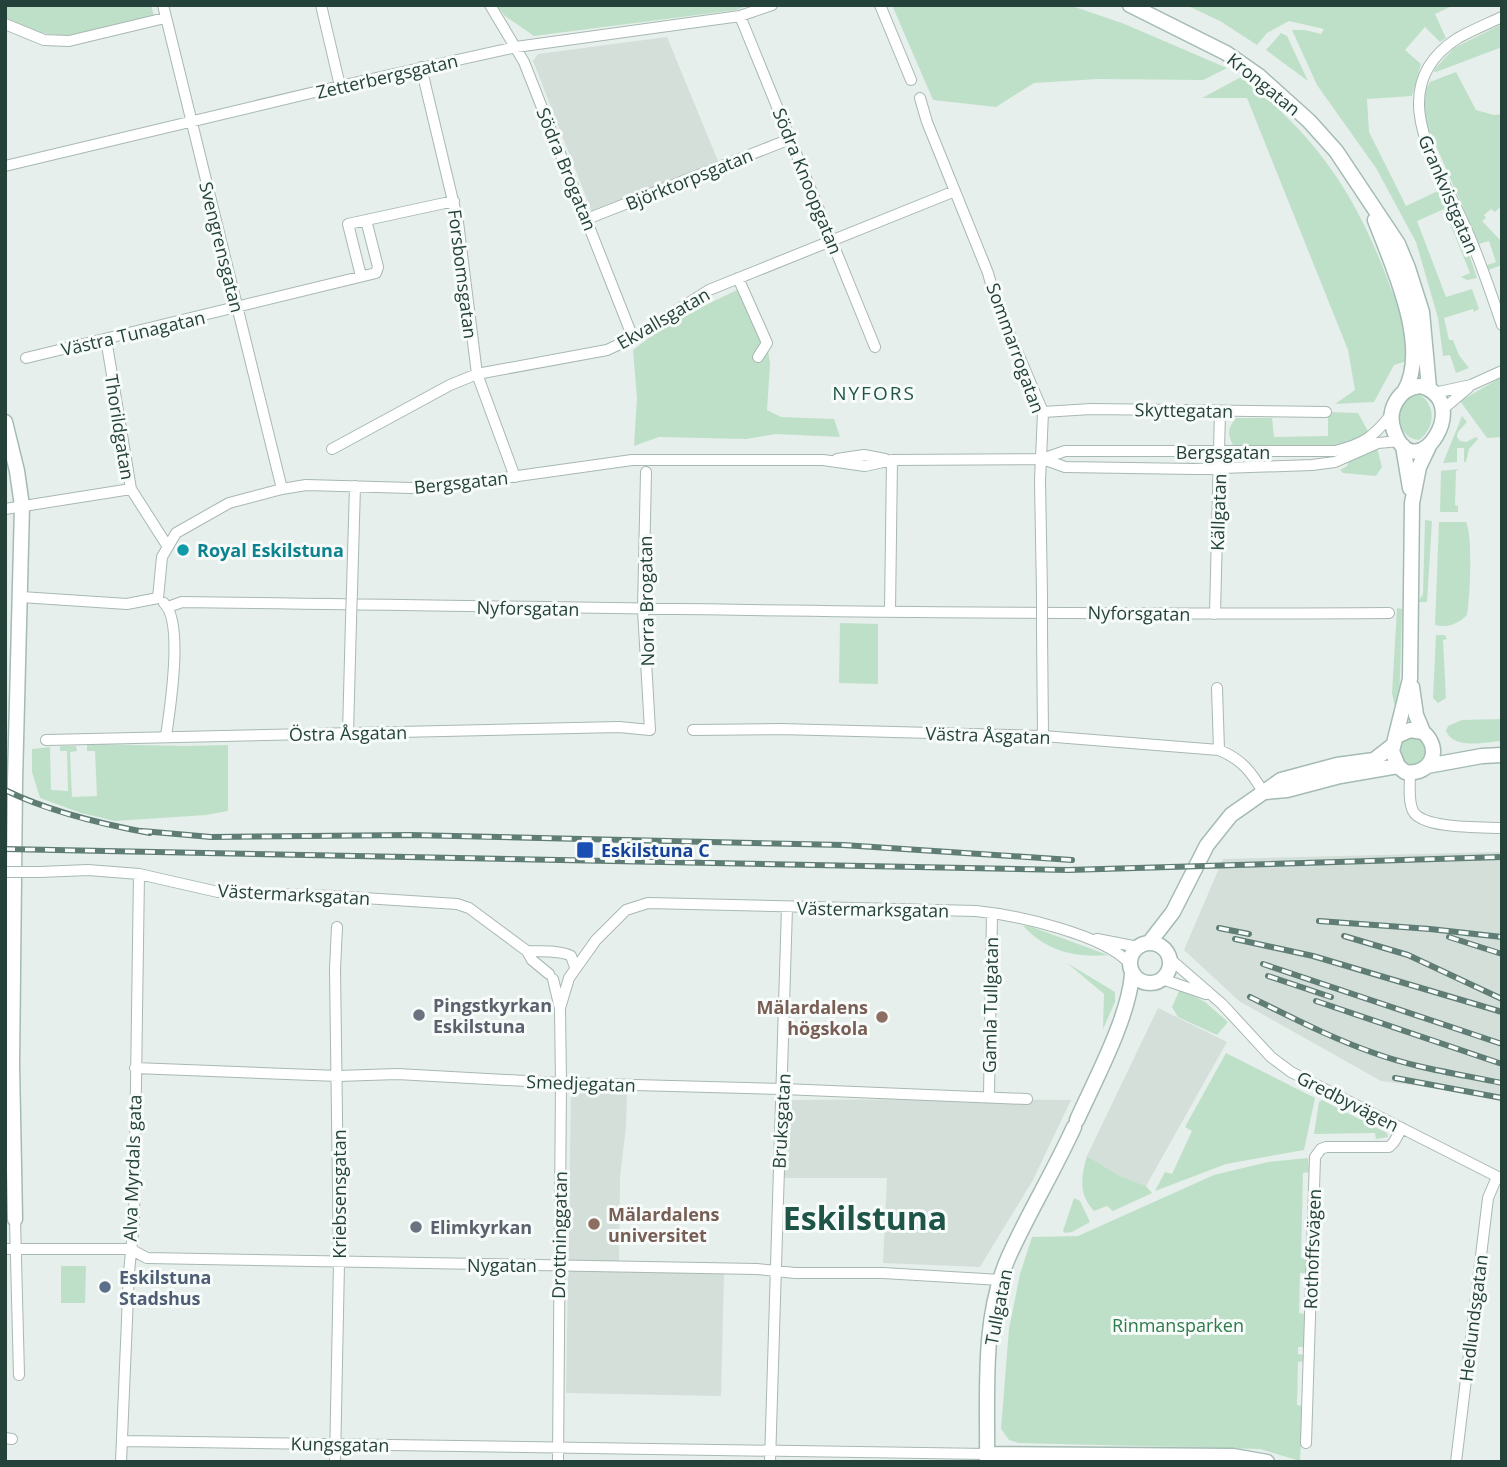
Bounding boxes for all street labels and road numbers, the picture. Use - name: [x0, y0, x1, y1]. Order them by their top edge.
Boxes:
- street label: Krongatan: [1222, 47, 1306, 121]
- street label: Zetterbergsgatan: [314, 48, 460, 104]
- street label: Södra Brogatan: [531, 104, 603, 234]
- street label: Södra Knoopgatan: [768, 104, 848, 258]
- street label: Grankvistgatan: [1413, 131, 1485, 257]
- street label: Björktorpsgatan: [622, 143, 756, 215]
- street label: Svengrensgatan: [194, 179, 250, 315]
- street label: Forsbomsgatan: [443, 208, 483, 340]
- street label: Sommarrogatan: [981, 280, 1051, 416]
- street label: Ekvallsgatan: [612, 282, 714, 354]
- street label: Västra Tunagatan: [59, 305, 207, 361]
- street label: Thorildgatan: [100, 373, 140, 481]
- street label: Skyttegatan: [1135, 397, 1233, 423]
- street label: Bergsgatan: [1176, 440, 1270, 464]
- street label: Bergsgatan: [413, 465, 509, 499]
- street label: Källgatan: [1205, 473, 1231, 551]
- street label: Norra Brogatan: [633, 535, 659, 667]
- street label: Nyforsgatan: [476, 595, 580, 621]
- street label: Nyforsgatan: [1087, 600, 1191, 626]
- street label: Östra Åsgatan: [289, 720, 407, 746]
- street label: Västra Åsgatan: [925, 721, 1051, 749]
- street label: Västermarksgatan: [217, 878, 371, 910]
- street label: Västermarksgatan: [797, 896, 949, 922]
- street label: Gamla Tullgatan: [977, 937, 1003, 1073]
- street label: Gredbyvägen: [1293, 1065, 1403, 1137]
- street label: Smedjegatan: [526, 1069, 636, 1097]
- street label: Bruksgatan: [767, 1073, 795, 1169]
- street label: Alva Myrdals gata: [117, 1094, 147, 1242]
- street label: Kriebsensgatan: [327, 1129, 351, 1259]
- street label: Drottninggatan: [546, 1171, 572, 1299]
- street label: Rothoffsvägen: [1298, 1188, 1326, 1310]
- street label: Nygatan: [467, 1253, 537, 1277]
- street label: Hedlundsgatan: [1453, 1253, 1493, 1383]
- street label: Tullgatan: [979, 1267, 1017, 1347]
- street label: Kungsgatan: [290, 1431, 390, 1457]

